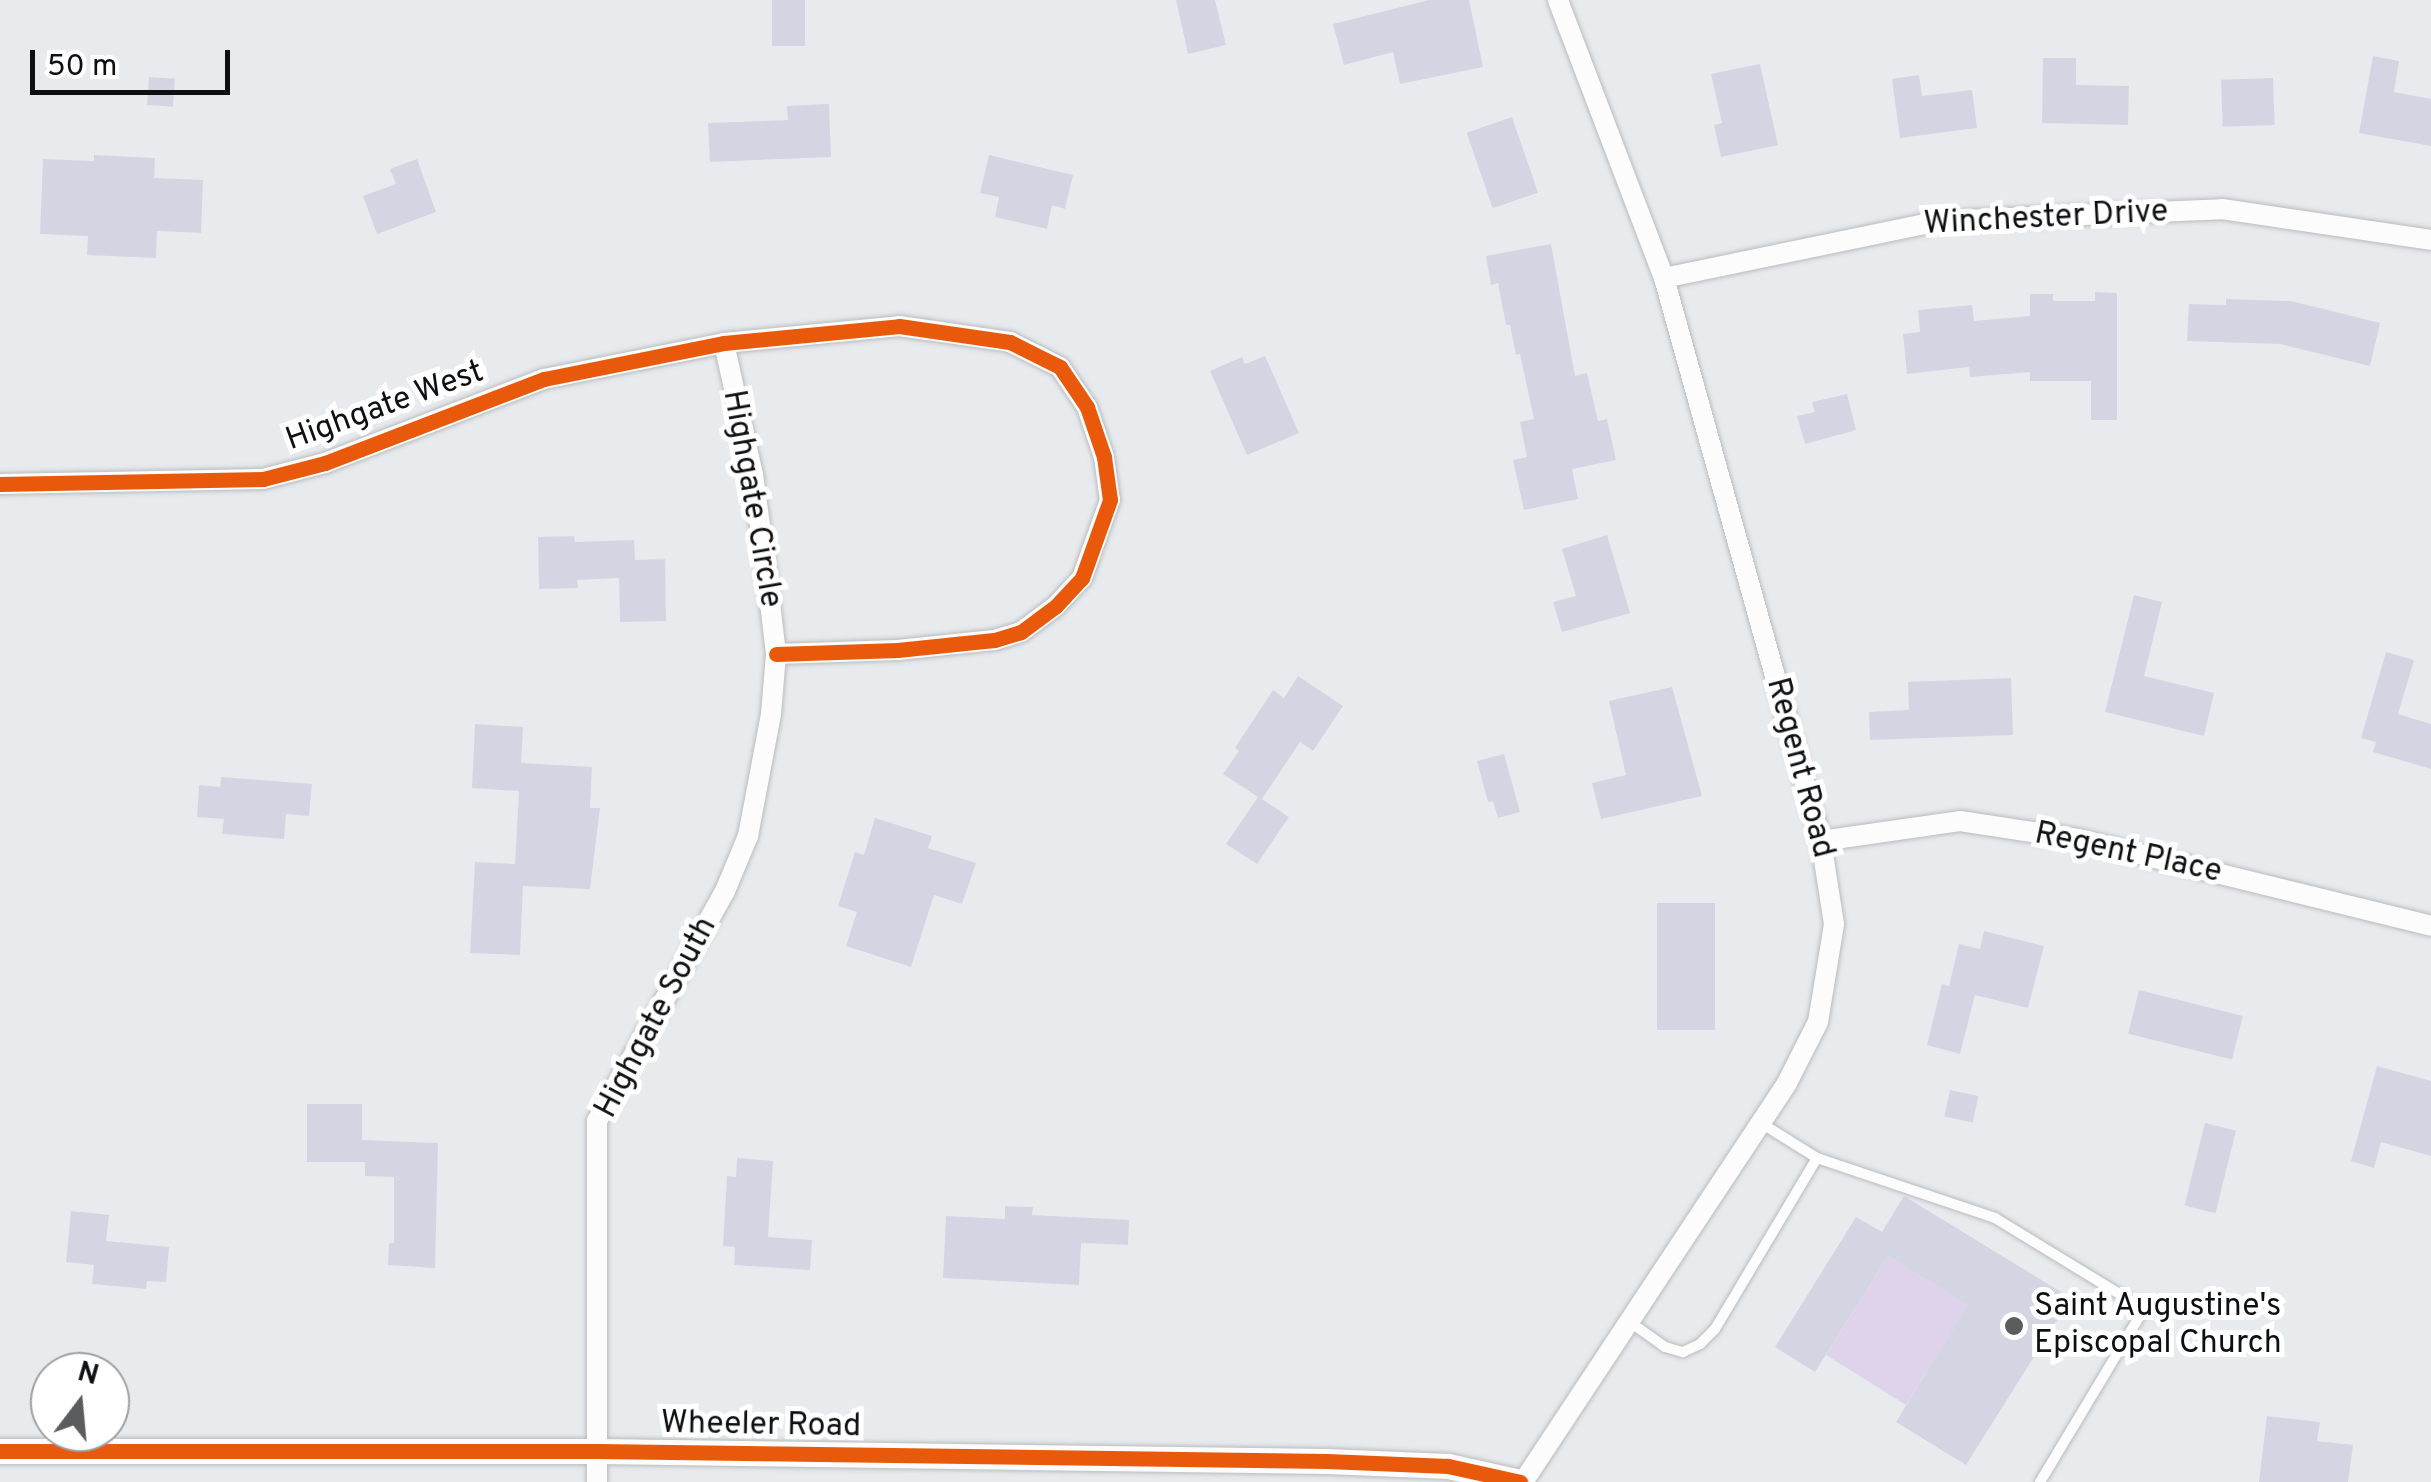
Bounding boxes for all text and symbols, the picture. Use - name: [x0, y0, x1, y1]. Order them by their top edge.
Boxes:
- scale bar: [35, 30, 235, 92]
- text: 50 m: [47, 49, 117, 86]
- street label: Winchester Drive: [1923, 193, 2169, 245]
- street label: Highgate West: [281, 353, 489, 461]
- street label: Highgate Circle: [713, 387, 789, 611]
- street label: Regent Road: [1757, 674, 1841, 862]
- street label: Regent Place: [2031, 815, 2225, 893]
- street label: Highgate South: [588, 911, 726, 1125]
- place label: Saint Augustine's Episcopal Church: [2034, 1289, 2283, 1364]
- marker: Saint Augustine's Episcopal Church: [2003, 1315, 2025, 1337]
- north arrow: [30, 1352, 130, 1452]
- text: N: [73, 1355, 102, 1395]
- street label: Wheeler Road: [661, 1405, 861, 1447]

